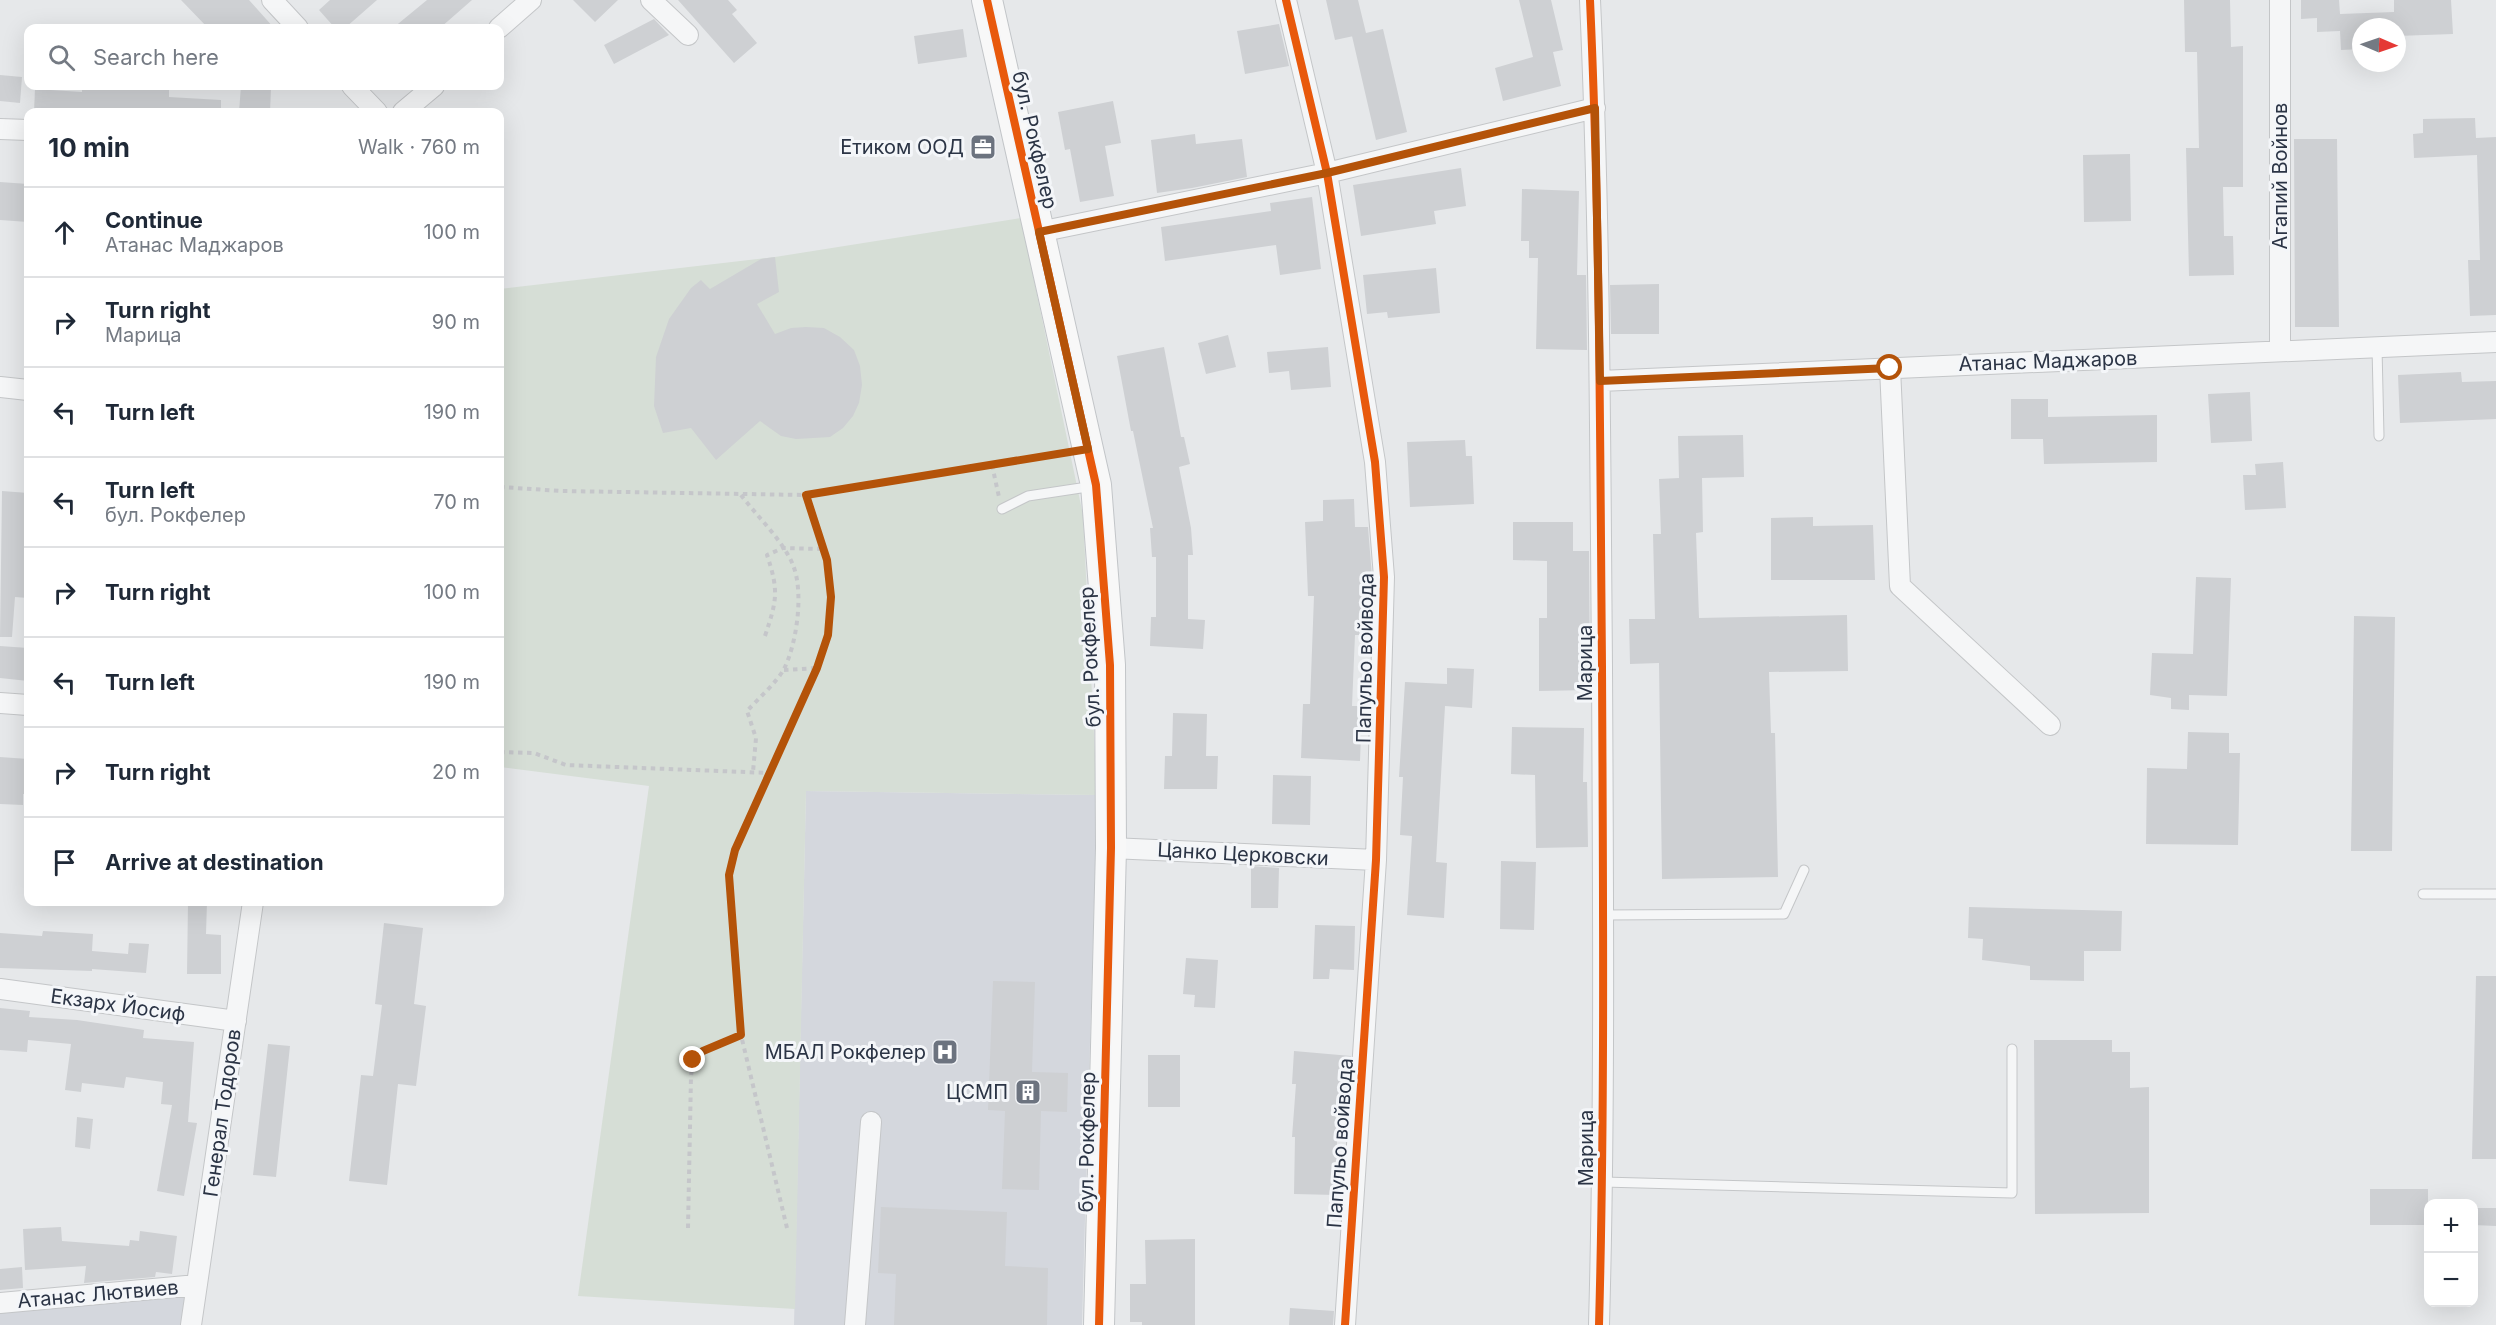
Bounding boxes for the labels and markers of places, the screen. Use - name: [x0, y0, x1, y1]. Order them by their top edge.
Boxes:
- office icon: Етиком ООД: [968, 132, 998, 162]
- place label: Етиком ООД: [840, 135, 964, 159]
- hospital icon: МБАЛ Рокфелер: [930, 1037, 960, 1067]
- place label: МБАЛ Рокфелер: [765, 1040, 926, 1064]
- building icon: ЦСМП: [1013, 1077, 1043, 1107]
- place label: ЦСМП: [946, 1080, 1008, 1104]

